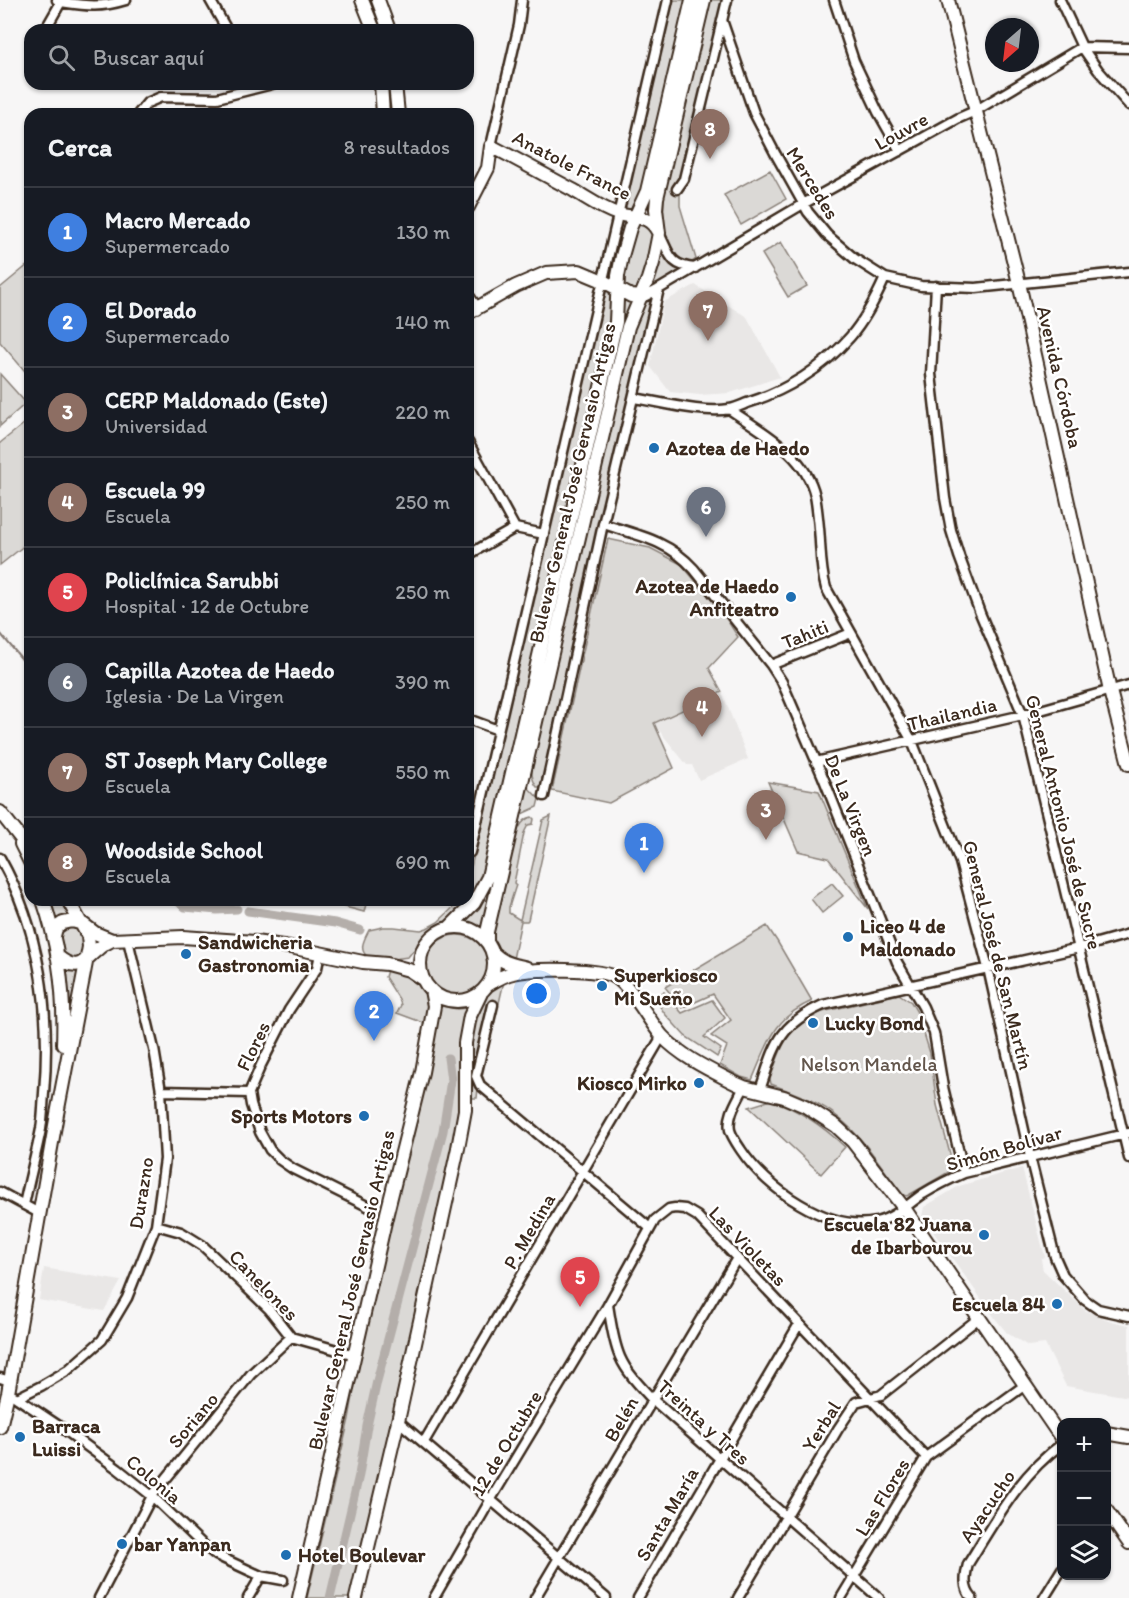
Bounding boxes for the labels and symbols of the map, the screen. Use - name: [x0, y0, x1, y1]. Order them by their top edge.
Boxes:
- north arrow: [985, 18, 1039, 72]
- street label: Louvre: [870, 107, 932, 155]
- pin: 8: [690, 110, 730, 159]
- street label: Anatole France: [509, 125, 635, 205]
- street label: Mercedes: [781, 142, 845, 224]
- pin: 7: [688, 292, 728, 341]
- street label: Avenida Córdoba: [1032, 304, 1088, 451]
- street label: Bulevar General José Gervasio Artigas: [523, 321, 621, 645]
- place label: Azotea de Haedo: [665, 436, 810, 460]
- marker: Azotea de Haedo: [647, 441, 661, 455]
- pin: 6: [686, 488, 726, 537]
- place label: Azotea de Haedo Anfiteatro: [634, 574, 779, 621]
- marker: Azotea de Haedo Anfiteatro: [784, 590, 798, 604]
- street label: Tahiti: [778, 614, 832, 654]
- pin: 4: [682, 688, 722, 737]
- street label: Thailandia: [905, 692, 999, 736]
- street label: General Antonio José de Sucre: [1021, 692, 1107, 952]
- street label: De La Virgen: [820, 751, 882, 859]
- pin: 3: [746, 790, 786, 840]
- pin: 1: [624, 824, 664, 873]
- street label: General José de San Martín: [958, 838, 1038, 1072]
- place label: Liceo 4 de Maldonado: [860, 914, 956, 961]
- place label: Sandwicheria Gastronomia: [198, 930, 313, 977]
- marker: Liceo 4 de Maldonado: [841, 930, 855, 944]
- marker: Sandwicheria Gastronomia: [179, 947, 193, 961]
- place label: Superkiosco Mi Sueño: [614, 963, 718, 1010]
- your location: [522, 979, 551, 1008]
- marker: Superkiosco Mi Sueño: [595, 979, 609, 993]
- pin: 2: [354, 992, 394, 1041]
- place label: Lucky Bond: [825, 1011, 925, 1036]
- marker: Lucky Bond: [806, 1016, 820, 1030]
- street label: Flores: [231, 1017, 275, 1075]
- park label: Nelson Mandela: [801, 1052, 938, 1076]
- place label: Kiosco Mirko: [577, 1071, 687, 1095]
- marker: Kiosco Mirko: [692, 1076, 706, 1090]
- place label: Sports Motors: [231, 1104, 352, 1129]
- marker: Sports Motors: [357, 1109, 371, 1123]
- street label: Simón Bolívar: [943, 1120, 1065, 1176]
- street label: Bulevar General José Gervasio Artigas: [302, 1128, 400, 1452]
- street label: Durazno: [123, 1155, 159, 1231]
- street label: P. Medina: [498, 1188, 561, 1273]
- street label: Las Violetas: [704, 1201, 792, 1291]
- place label: Escuela 82 Juana de Ibarbourou: [824, 1212, 973, 1259]
- marker: Escuela 82 Juana de Ibarbourou: [977, 1228, 991, 1242]
- street label: Canelones: [224, 1244, 304, 1326]
- pin: 5: [560, 1258, 600, 1307]
- place label: Escuela 84: [952, 1292, 1045, 1316]
- marker: Escuela 84: [1050, 1297, 1064, 1311]
- street label: Treinta y Tres: [653, 1374, 755, 1470]
- street label: 12 de Octubre: [465, 1386, 547, 1500]
- street label: Soriano: [163, 1387, 223, 1453]
- street label: Belén: [599, 1392, 644, 1446]
- street label: Yerbal: [796, 1396, 846, 1456]
- place label: Barraca Luissi: [32, 1414, 101, 1461]
- marker: Barraca Luissi: [13, 1430, 27, 1444]
- street label: Colonia: [121, 1449, 187, 1509]
- street label: Las Flores: [849, 1454, 915, 1540]
- street label: Santa María: [630, 1462, 704, 1565]
- street label: Ayacucho: [954, 1465, 1020, 1547]
- place label: bar Yanpan: [134, 1532, 231, 1557]
- marker: bar Yanpan: [115, 1537, 129, 1551]
- place label: Hotel Boulevar: [298, 1543, 426, 1567]
- marker: Hotel Boulevar: [279, 1548, 293, 1562]

